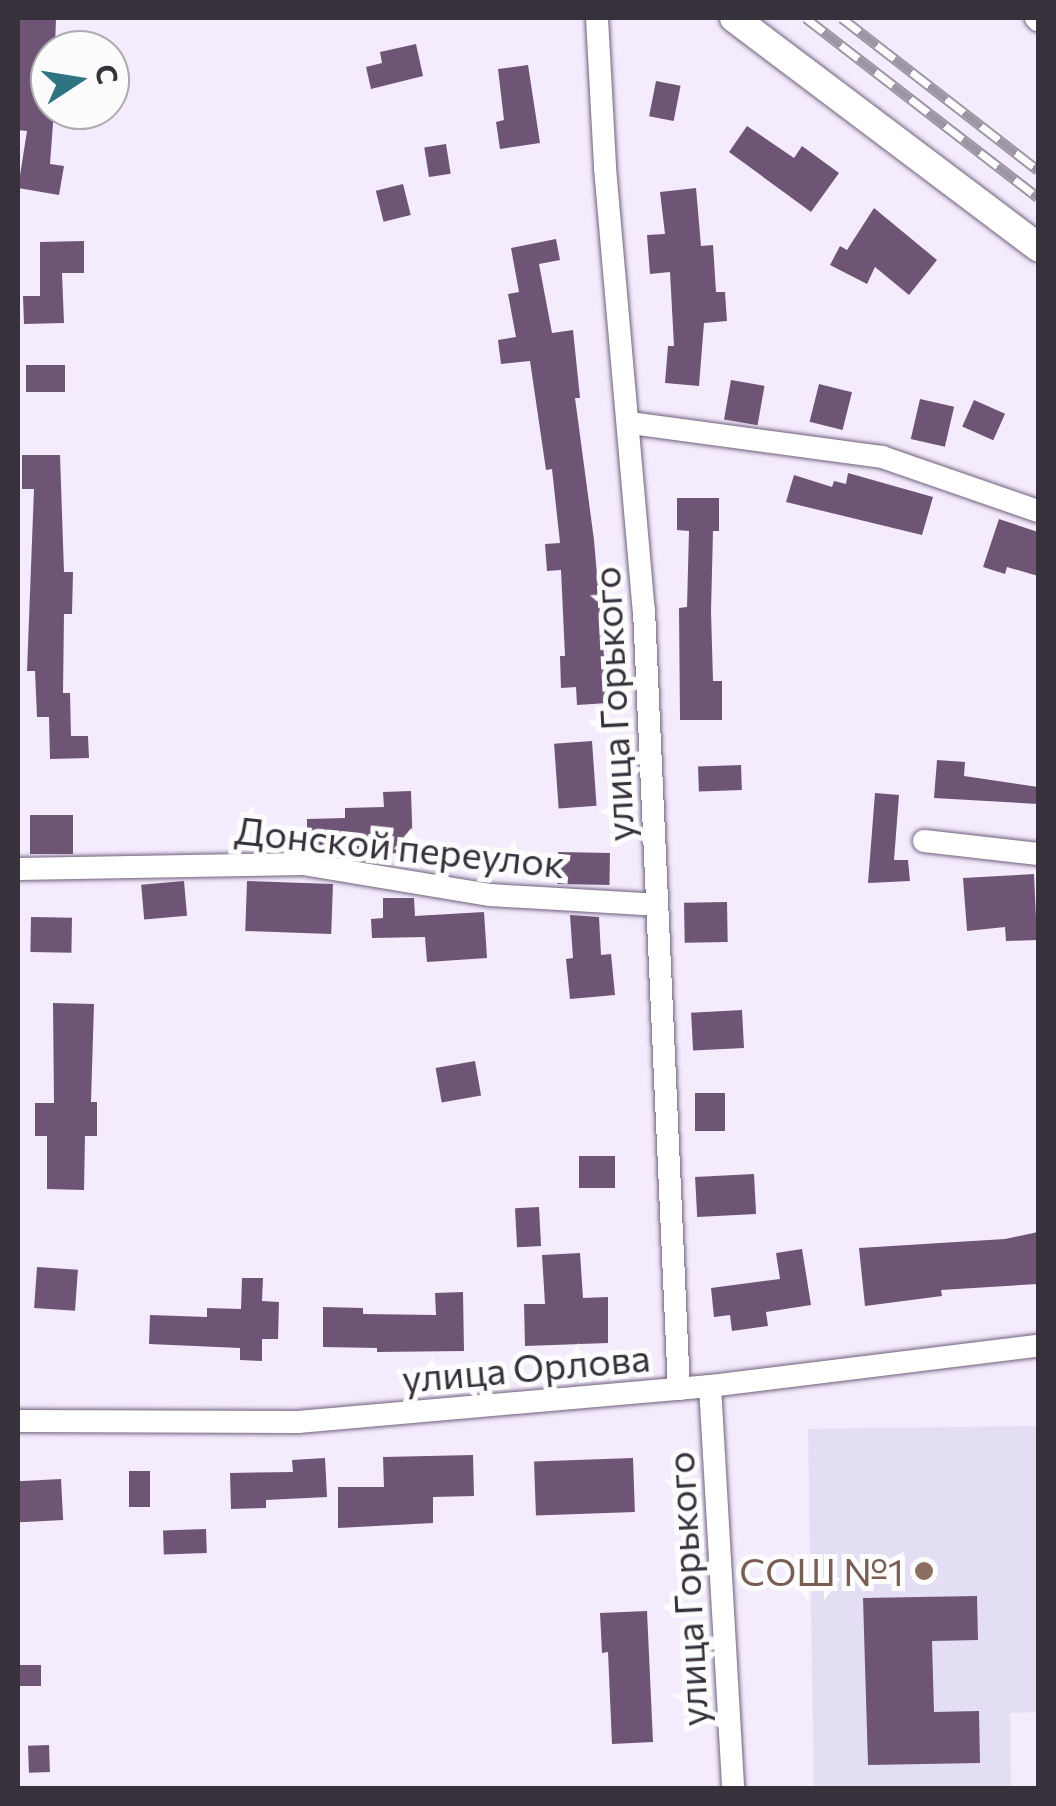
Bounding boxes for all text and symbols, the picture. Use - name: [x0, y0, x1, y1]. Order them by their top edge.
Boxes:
- north arrow: [30, 30, 130, 130]
- text: С: [89, 61, 126, 87]
- street label: улица Горького: [582, 565, 642, 843]
- street label: Донской переулок: [233, 806, 567, 886]
- street label: улица Орлова: [400, 1333, 652, 1401]
- street label: улица Горького: [656, 1450, 716, 1728]
- place label: СОШ №1: [739, 1548, 904, 1594]
- marker: СОШ №1: [913, 1560, 935, 1582]

